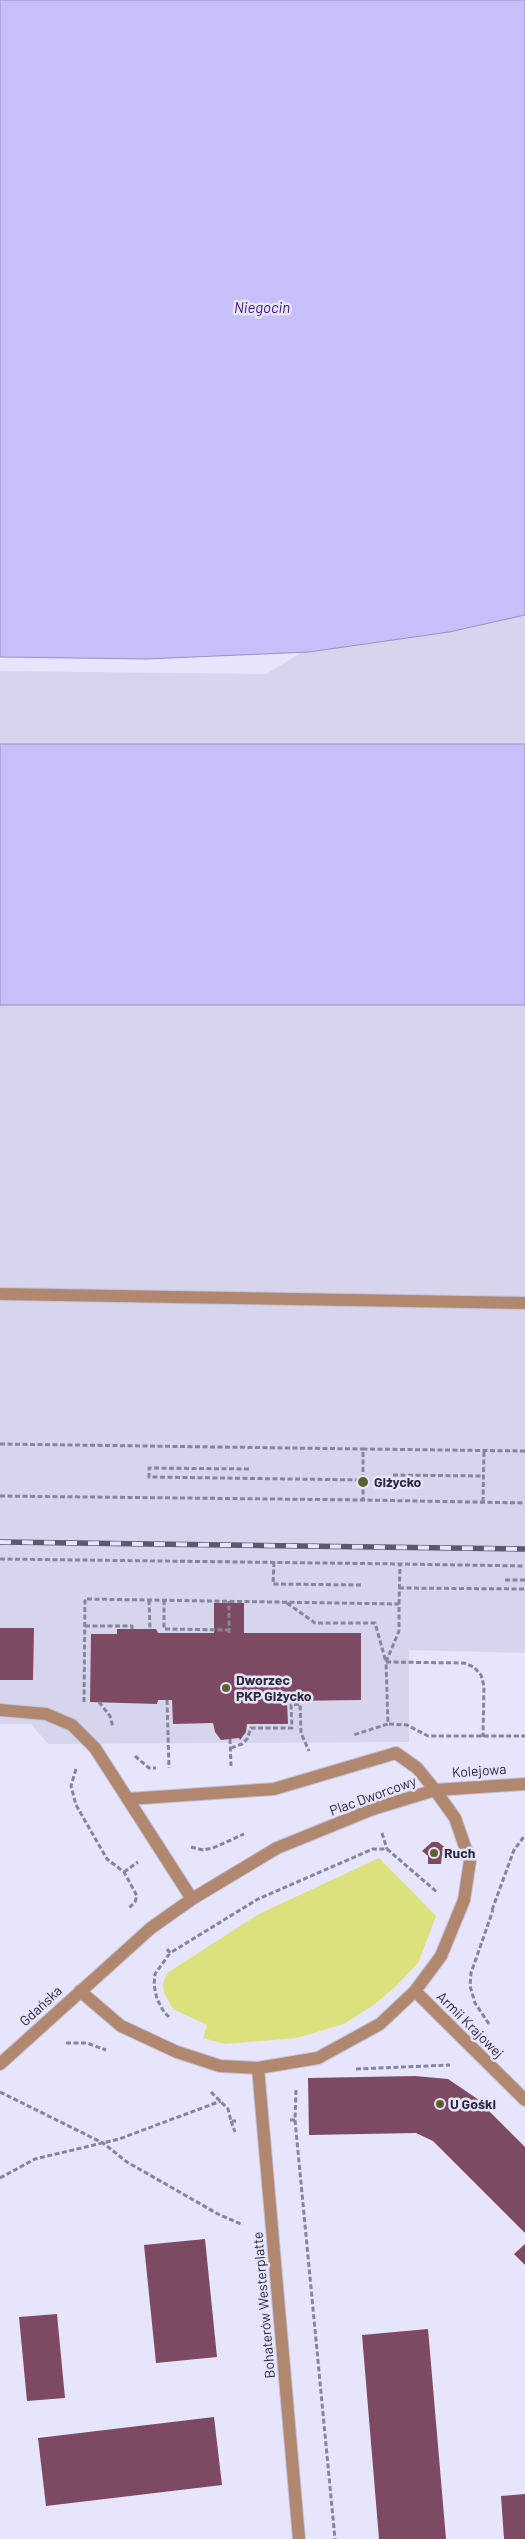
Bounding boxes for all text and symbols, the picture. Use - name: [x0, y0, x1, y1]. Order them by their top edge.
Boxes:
- water label: Niegocin: [234, 299, 290, 317]
- place label: Giżycko: [374, 1474, 421, 1490]
- marker: Giżycko: [356, 1475, 370, 1489]
- place label: Dworzec PKP Giżycko: [236, 1672, 312, 1704]
- marker: Dworzec PKP Giżycko: [220, 1682, 232, 1694]
- street label: Kolejowa: [451, 1761, 507, 1781]
- street label: Plac Dworcowy: [327, 1773, 419, 1819]
- place label: Ruch: [444, 1845, 475, 1861]
- marker: Ruch: [428, 1847, 440, 1859]
- street label: Gdańska: [16, 1982, 66, 2030]
- street label: Armii Krajowej: [433, 1988, 507, 2062]
- place label: U Gośki: [450, 2096, 496, 2112]
- marker: U Gośki: [434, 2098, 446, 2110]
- street label: Bohaterów Westerplatte: [249, 2231, 279, 2379]

